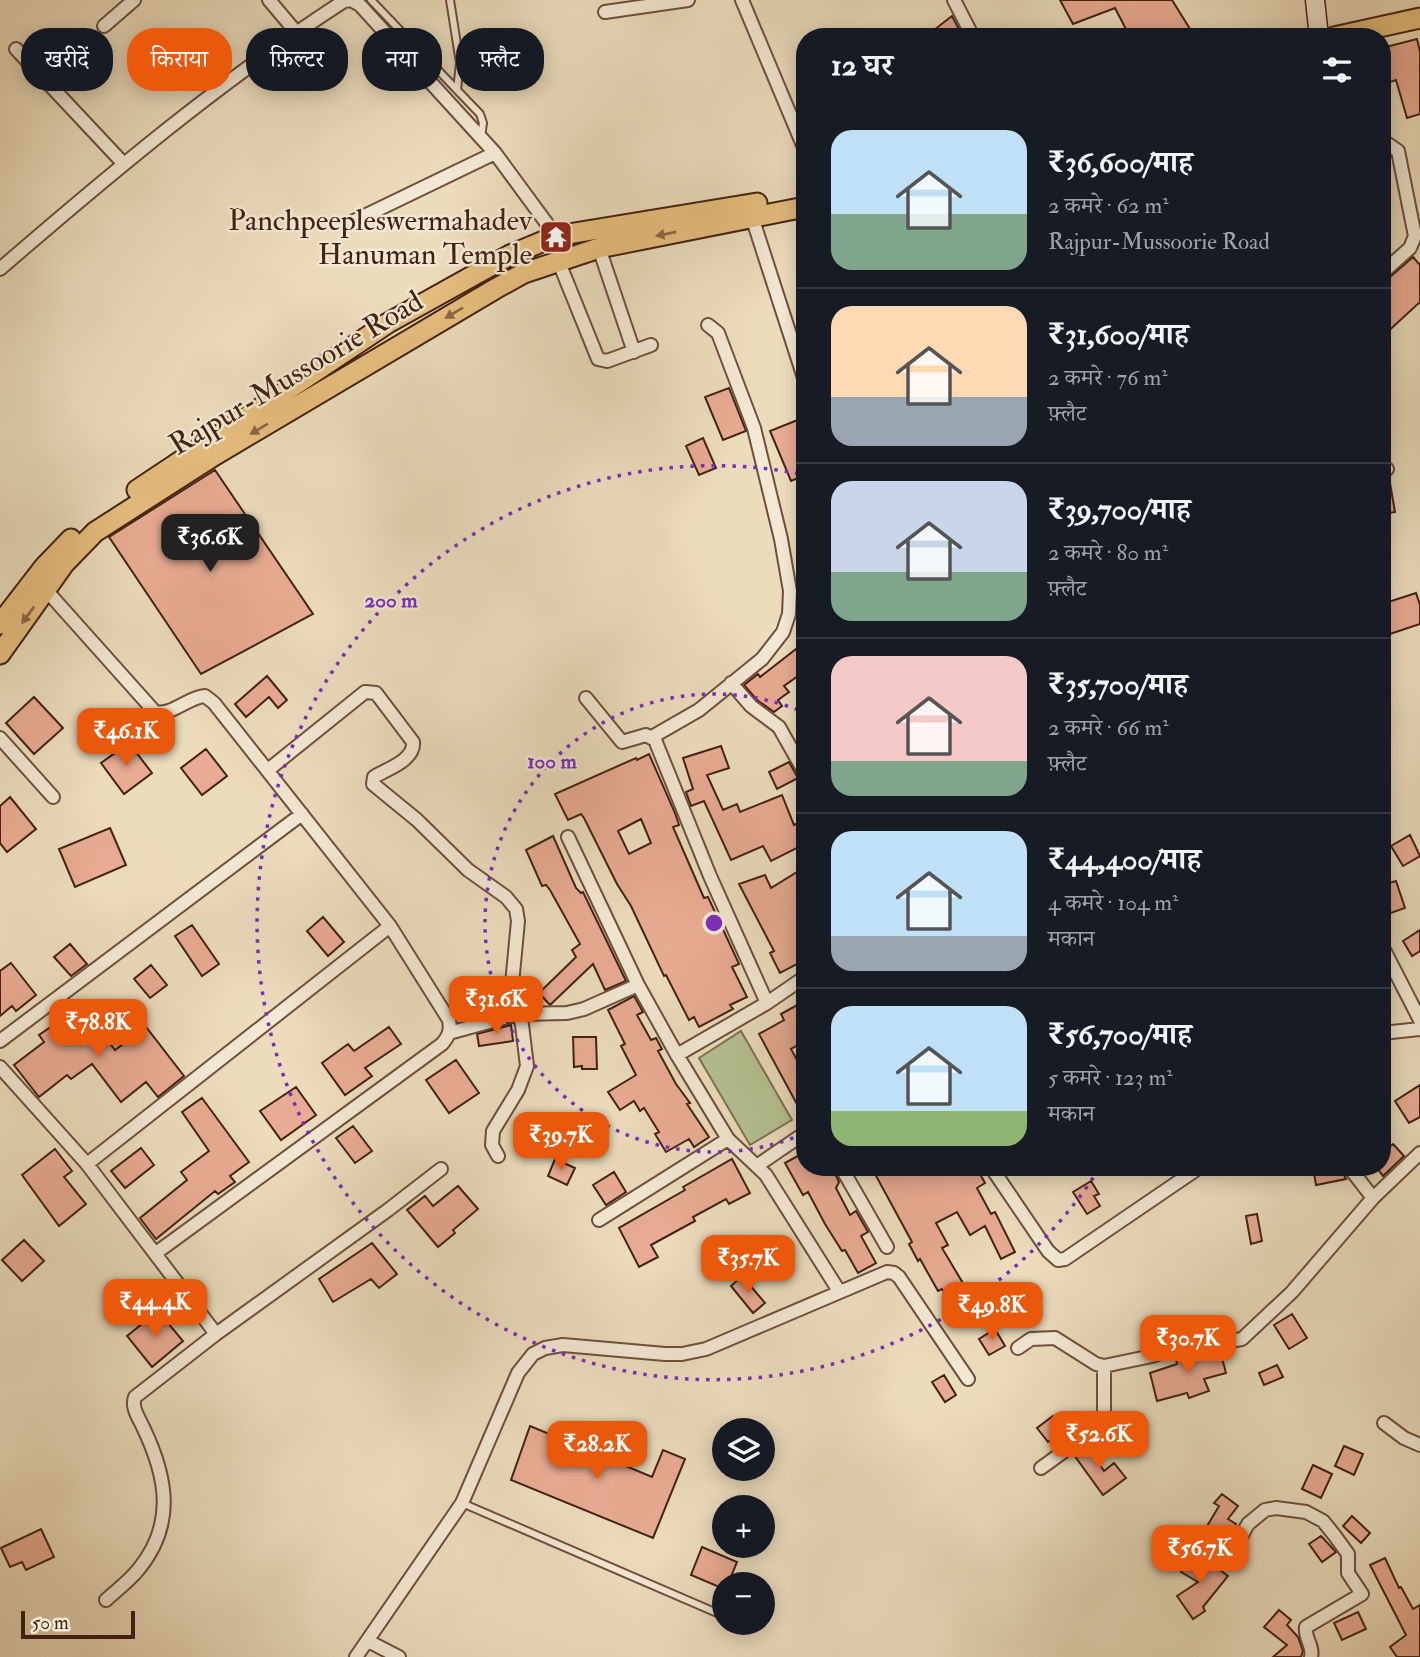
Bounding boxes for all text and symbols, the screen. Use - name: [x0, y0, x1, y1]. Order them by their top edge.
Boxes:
- chip: खरीदें: [21, 28, 113, 91]
- chip: किराया: [127, 28, 232, 91]
- chip: फ़िल्टर: [246, 28, 348, 91]
- chip: नया: [362, 28, 442, 91]
- chip: फ़्लैट: [456, 28, 544, 91]
- text: 12 घर: [831, 47, 893, 84]
- icon: filters: [1318, 51, 1356, 89]
- text: ₹36,600/माह: [1048, 144, 1193, 181]
- icon: home: [887, 158, 971, 242]
- text: 2 कमरे · 62 m²: [1048, 191, 1169, 220]
- place label: Panchpeepleswermahadev Hanuman Temple: [228, 202, 533, 273]
- temple icon: Panchpeepleswermahadev Hanuman Temple: [537, 218, 575, 256]
- text: Rajpur-Mussoorie Road: [1048, 227, 1270, 256]
- one-way arrow: [655, 229, 677, 240]
- street label: Rajpur-Mussoorie Road: [162, 283, 430, 463]
- one-way arrow: [445, 306, 464, 319]
- text: ₹31,600/माह: [1048, 316, 1189, 353]
- icon: home: [887, 334, 971, 418]
- text: 2 कमरे · 76 m²: [1048, 363, 1168, 392]
- text: फ़्लैट: [1048, 399, 1086, 428]
- one-way arrow: [249, 422, 268, 435]
- text: ₹39,700/माह: [1048, 491, 1191, 528]
- icon: home: [887, 509, 971, 593]
- pin: ₹36.6K: [153, 514, 267, 574]
- text: ₹36.6K: [177, 522, 243, 551]
- text: 2 कमरे · 80 m²: [1048, 538, 1168, 567]
- text: फ़्लैट: [1048, 574, 1086, 603]
- text: 200 m: [365, 587, 418, 614]
- one-way arrow: [21, 606, 35, 624]
- text: ₹35,700/माह: [1048, 666, 1188, 703]
- icon: home: [887, 684, 971, 768]
- pin: ₹46.1K: [69, 708, 183, 768]
- text: 2 कमरे · 66 m²: [1048, 713, 1169, 742]
- text: ₹46.1K: [93, 716, 159, 745]
- text: 100 m: [527, 748, 578, 775]
- text: फ़्लैट: [1048, 749, 1086, 778]
- text: ₹44,400/माह: [1048, 841, 1201, 878]
- icon: home: [887, 859, 971, 943]
- text: 4 कमरे · 104 m²: [1048, 888, 1179, 917]
- centre of rings: [702, 911, 726, 935]
- text: मकान: [1048, 924, 1095, 953]
- pin: ₹31.6K: [439, 976, 553, 1036]
- text: ₹31.6K: [465, 984, 527, 1013]
- pin: ₹78.8K: [41, 1000, 155, 1059]
- text: ₹78.8K: [65, 1007, 131, 1036]
- text: ₹56,700/माह: [1048, 1016, 1192, 1053]
- icon: home: [887, 1034, 971, 1118]
- text: 5 कमरे · 123 m²: [1048, 1063, 1173, 1092]
- text: मकान: [1048, 1099, 1095, 1128]
- pin: ₹39.7K: [504, 1112, 618, 1172]
- text: ₹39.7K: [529, 1120, 593, 1149]
- pin: ₹35.7K: [691, 1236, 805, 1295]
- text: ₹35.7K: [717, 1243, 779, 1272]
- pin: ₹44.4K: [98, 1280, 212, 1339]
- pin: ₹49.8K: [935, 1282, 1049, 1342]
- text: ₹44.4K: [119, 1287, 191, 1316]
- text: ₹49.8K: [958, 1290, 1026, 1319]
- pin: ₹30.7K: [1131, 1316, 1245, 1375]
- text: ₹30.7K: [1156, 1323, 1220, 1352]
- pin: ₹52.6K: [1042, 1412, 1156, 1471]
- map controls: [712, 1418, 775, 1635]
- button: layers: [712, 1418, 775, 1481]
- text: ₹52.6K: [1066, 1419, 1132, 1448]
- pin: ₹28.2K: [540, 1422, 654, 1481]
- text: ₹28.2K: [563, 1429, 631, 1458]
- button: +: [712, 1495, 775, 1558]
- pin: ₹56.7K: [1143, 1526, 1257, 1585]
- text: ₹56.7K: [1168, 1533, 1232, 1562]
- button: −: [712, 1572, 775, 1635]
- scale bar: [21, 1608, 135, 1640]
- text: 50 m: [32, 1611, 69, 1635]

